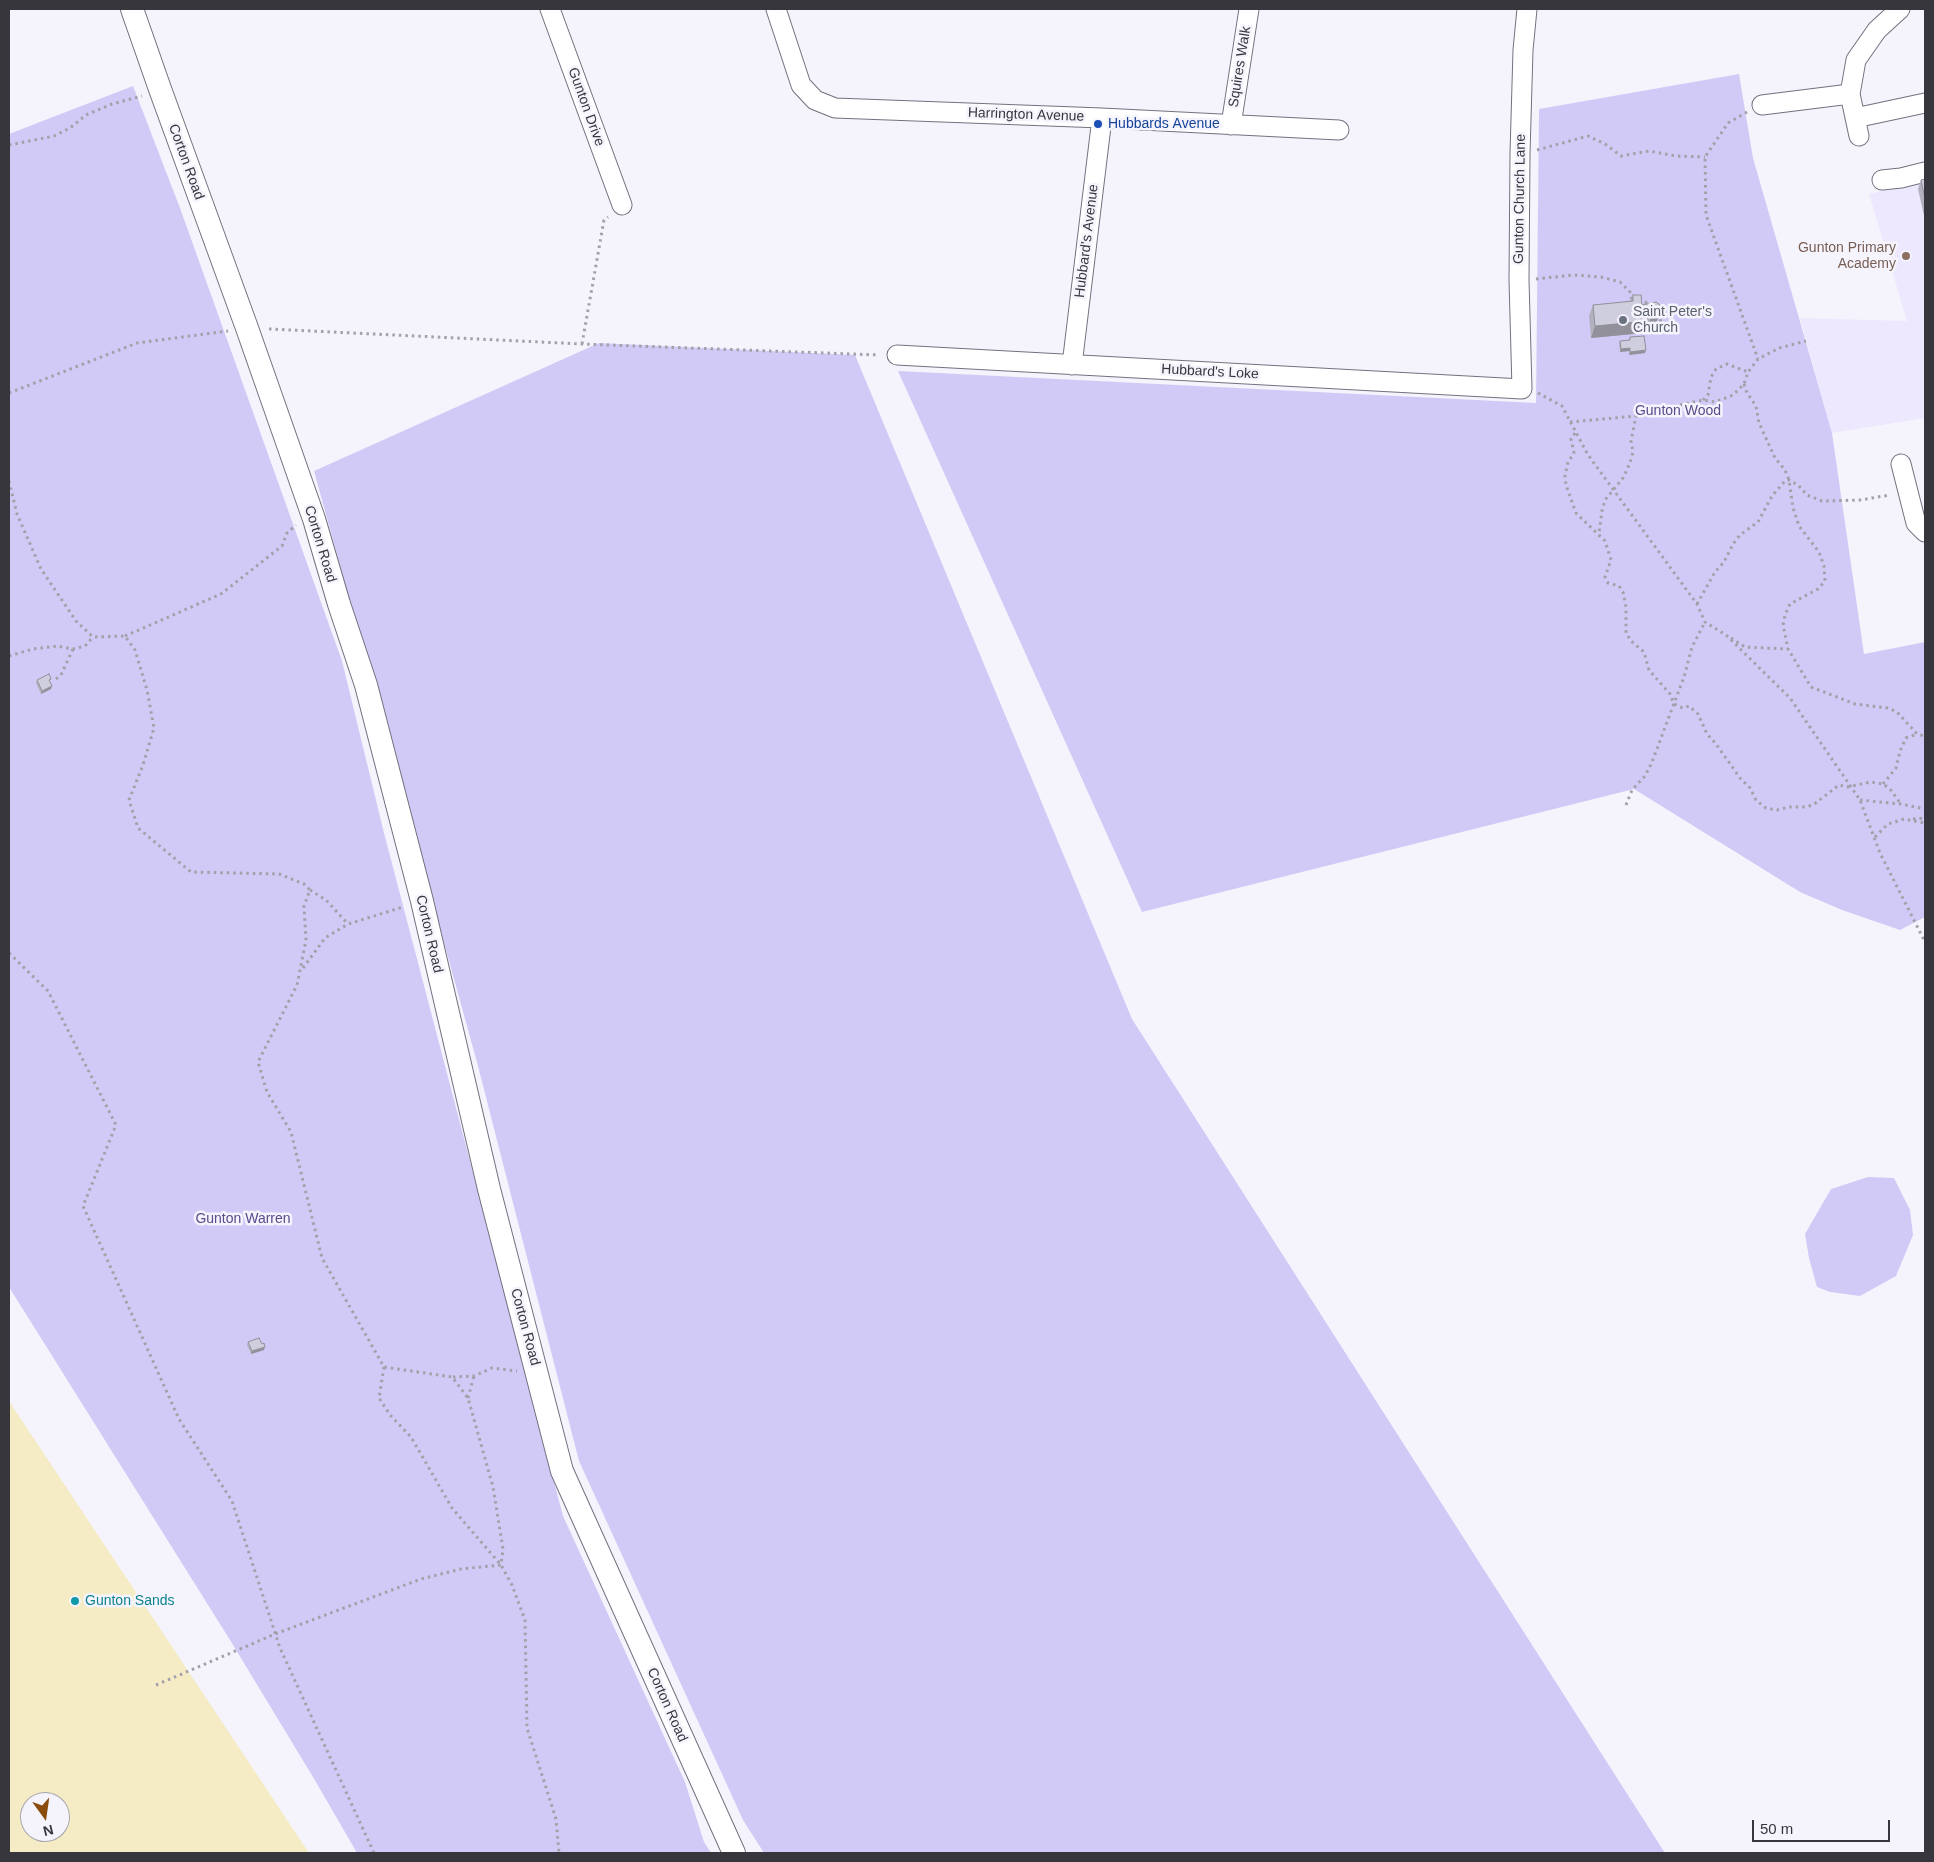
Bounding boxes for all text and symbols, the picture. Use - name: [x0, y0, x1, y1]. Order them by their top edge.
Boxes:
- street label: Squires Walk: [1225, 25, 1255, 109]
- street label: Gunton Drive: [564, 65, 608, 149]
- street label: Harrington Avenue: [968, 105, 1084, 125]
- place label: Hubbards Avenue: [1108, 116, 1220, 132]
- marker: Hubbards Avenue: [1092, 118, 1104, 130]
- street label: Corton Road: [165, 122, 207, 202]
- street label: Gunton Church Lane: [1510, 134, 1530, 264]
- street label: Hubbard's Avenue: [1072, 183, 1102, 299]
- place label: Gunton Primary Academy: [1798, 240, 1896, 272]
- marker: Gunton Primary Academy: [1900, 250, 1912, 262]
- place label: Saint Peter's Church: [1633, 304, 1712, 336]
- marker: Saint Peter's Church: [1617, 314, 1629, 326]
- street label: Hubbard's Loke: [1161, 361, 1259, 383]
- park label: Gunton Wood: [1635, 403, 1721, 419]
- street label: Corton Road: [300, 504, 340, 584]
- street label: Corton Road: [412, 893, 446, 975]
- park label: Gunton Warren: [195, 1211, 291, 1227]
- street label: Corton Road: [507, 1286, 543, 1368]
- place label: Gunton Sands: [85, 1593, 175, 1609]
- marker: Gunton Sands: [69, 1595, 81, 1607]
- street label: Corton Road: [643, 1665, 691, 1745]
- north arrow: [20, 1792, 70, 1842]
- scale bar: [1754, 1810, 1892, 1842]
- text: 50 m: [1760, 1820, 1793, 1837]
- text: N: [42, 1822, 55, 1840]

